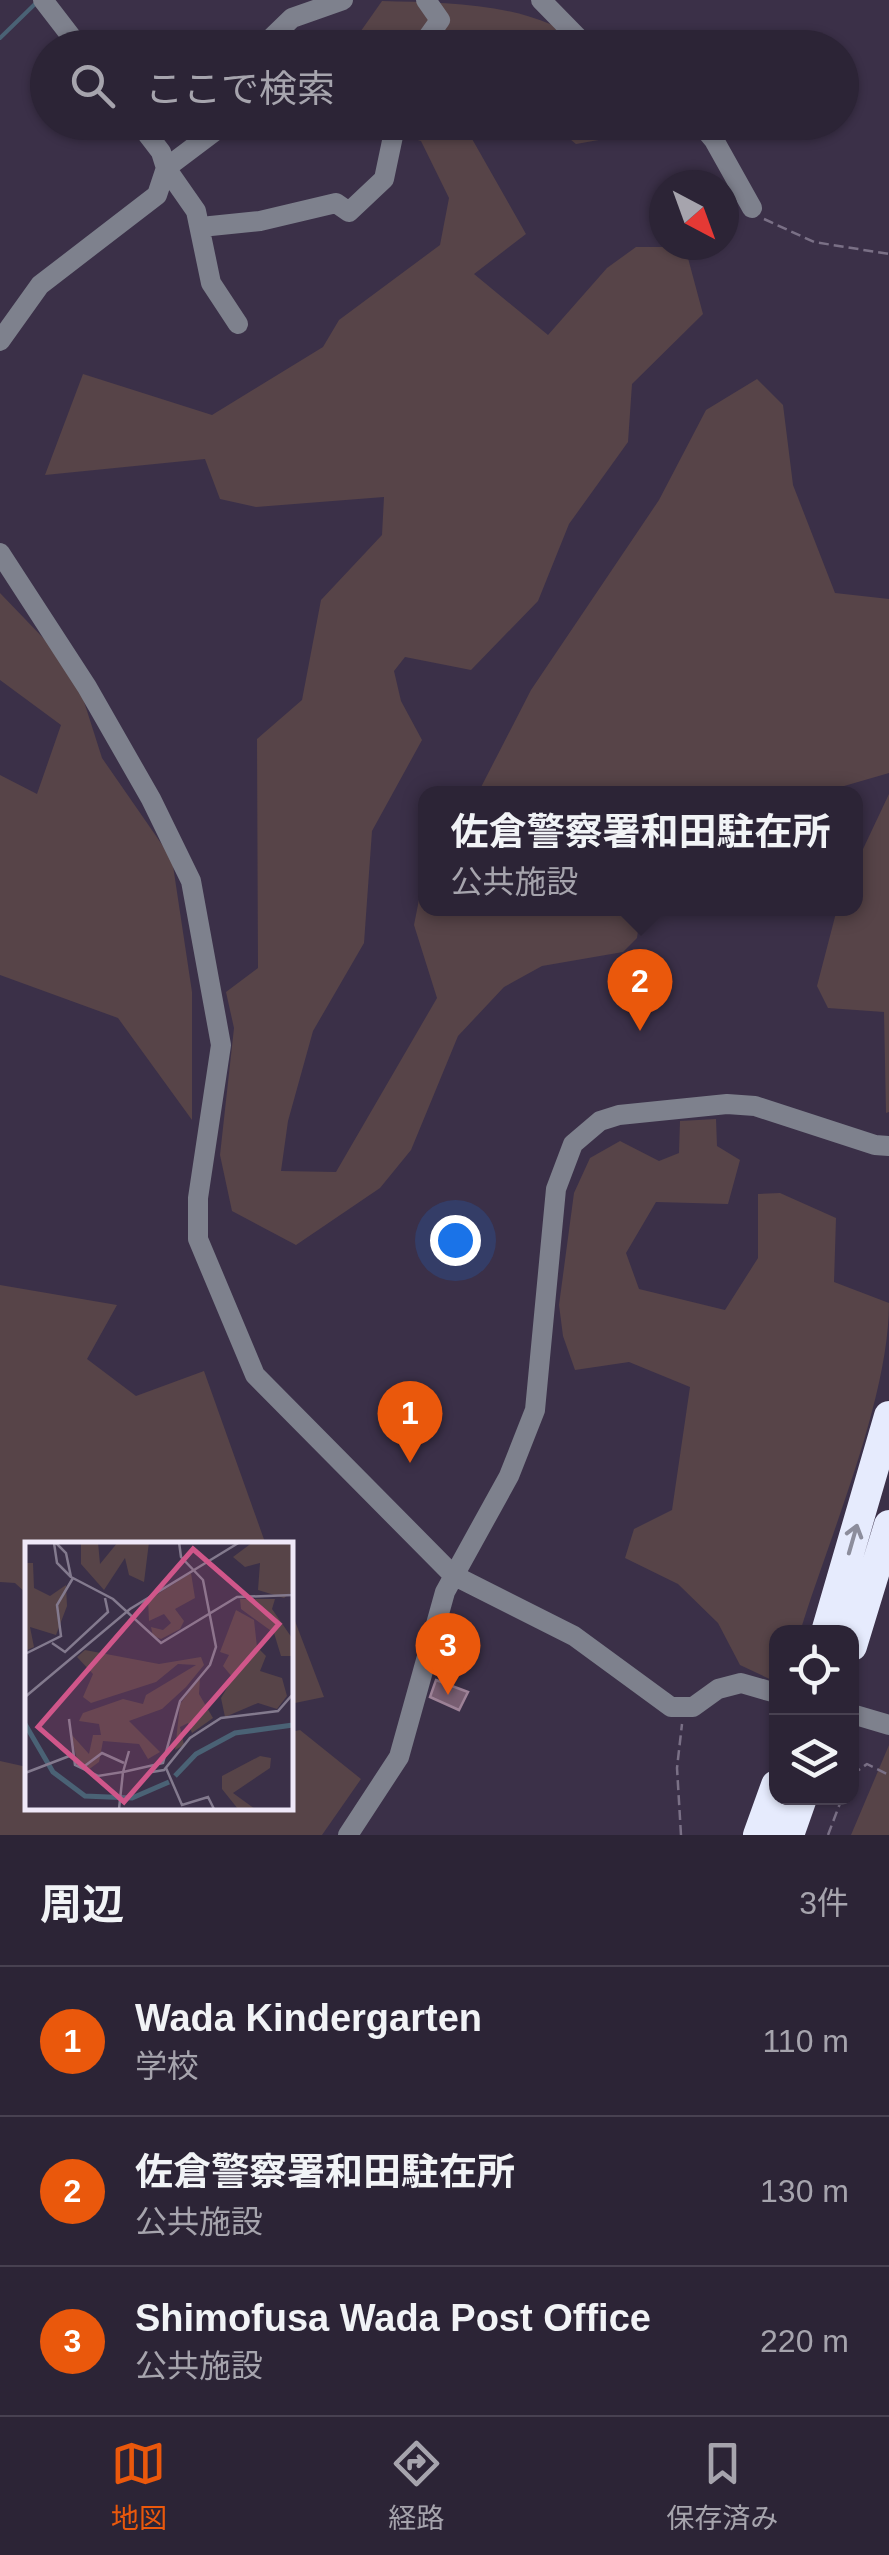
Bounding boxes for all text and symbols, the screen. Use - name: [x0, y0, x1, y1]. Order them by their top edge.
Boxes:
- search box: [30, 30, 859, 140]
- icon: search: [65, 58, 120, 113]
- text: ここで検索: [145, 68, 335, 110]
- north arrow: [649, 170, 739, 260]
- popup: [418, 786, 863, 916]
- text: 佐倉警察署和田駐在所: [450, 811, 831, 853]
- text: 公共施設: [450, 864, 579, 900]
- pin: 2: [608, 948, 672, 1031]
- your location: [430, 1215, 481, 1266]
- pin: 1: [378, 1380, 442, 1463]
- one-way arrow: [845, 1524, 864, 1555]
- inset map: [25, 1542, 292, 1810]
- pin: 3: [416, 1612, 480, 1695]
- map controls: [769, 1625, 859, 1805]
- button: locate: [769, 1625, 859, 1715]
- button: layers: [769, 1715, 859, 1805]
- text: 周辺: [40, 1881, 124, 1928]
- text: 3件: [799, 1885, 849, 1921]
- text: Wada Kindergarten: [135, 1997, 482, 2039]
- text: 1: [64, 2023, 81, 2059]
- text: 110 m: [762, 2023, 849, 2059]
- text: 学校: [135, 2048, 199, 2084]
- text: 佐倉警察署和田駐在所: [135, 2151, 515, 2193]
- text: 2: [64, 2173, 81, 2209]
- text: 130 m: [760, 2173, 849, 2209]
- text: 公共施設: [135, 2204, 263, 2240]
- text: Shimofusa Wada Post Office: [135, 2297, 651, 2339]
- text: 3: [64, 2323, 81, 2359]
- text: 220 m: [760, 2323, 849, 2359]
- text: 公共施設: [135, 2348, 263, 2384]
- tab: 地図: [111, 2436, 167, 2536]
- tab: 経路: [388, 2436, 444, 2536]
- tab: 保存済み: [666, 2436, 778, 2536]

